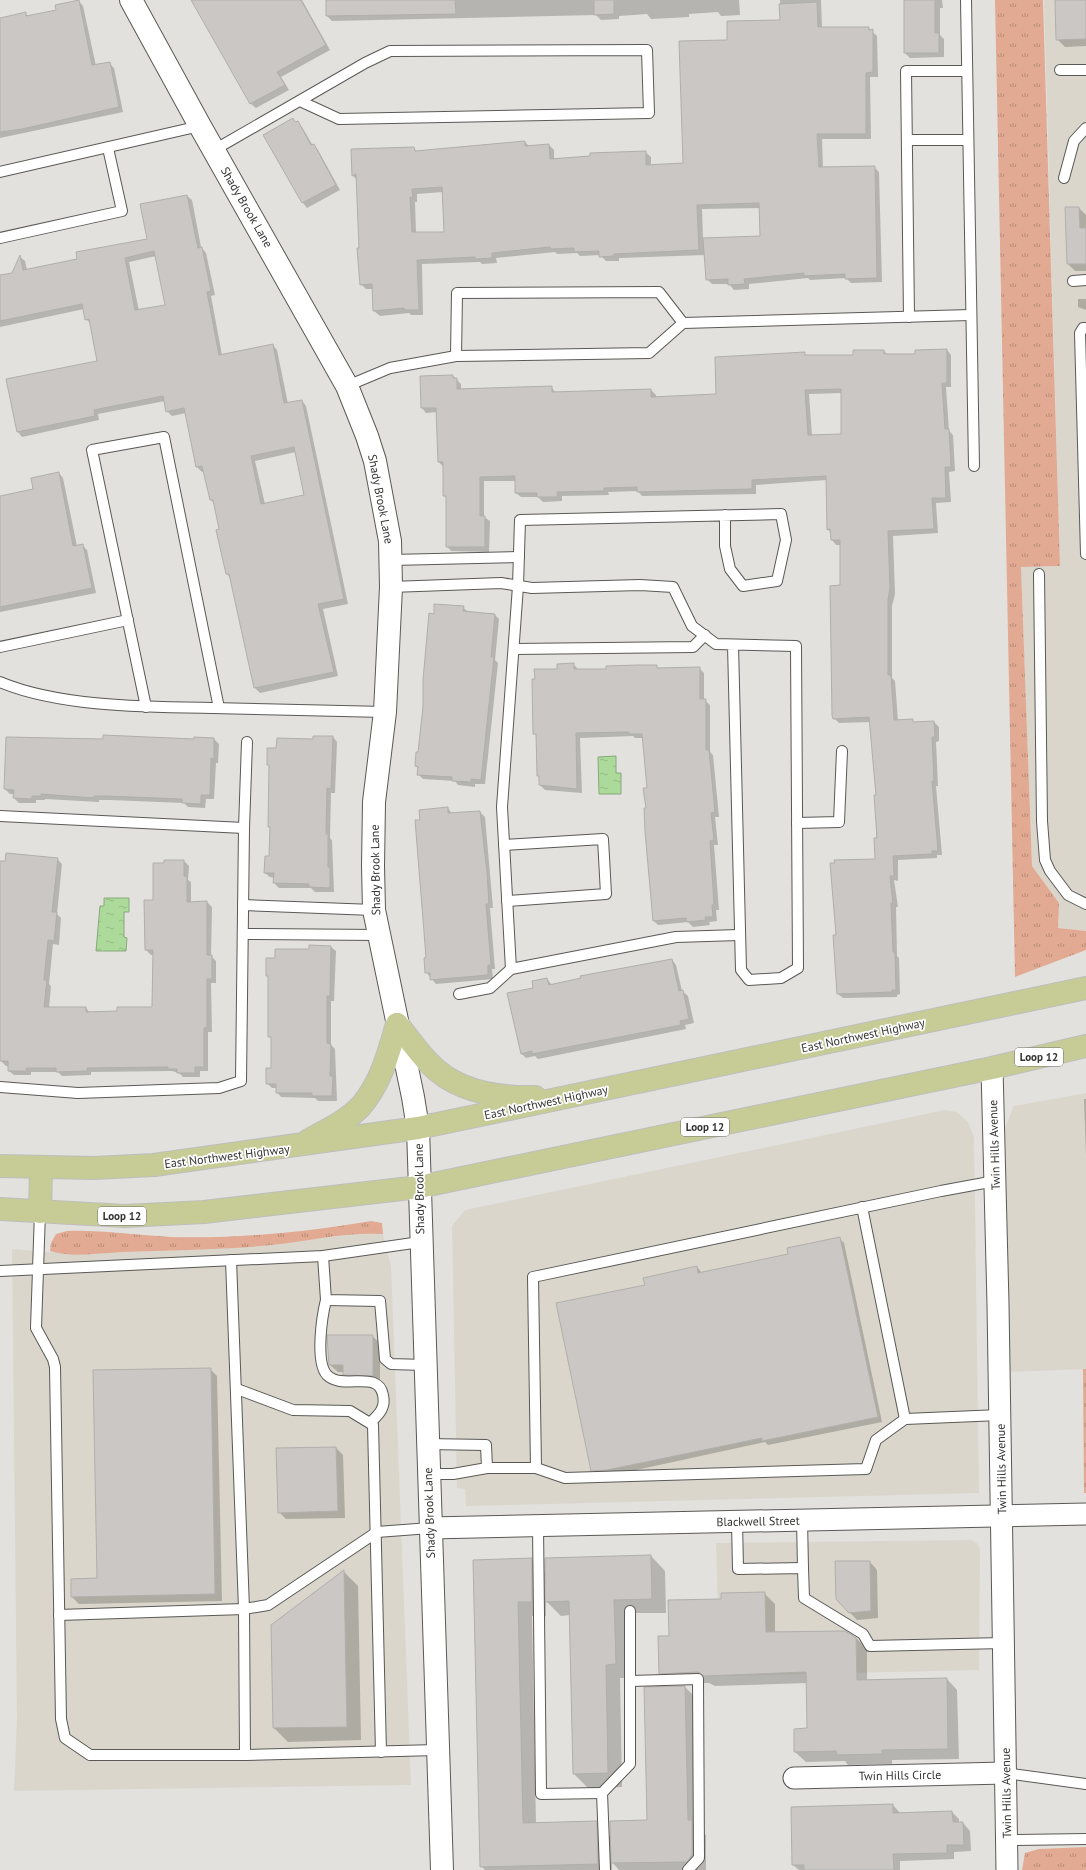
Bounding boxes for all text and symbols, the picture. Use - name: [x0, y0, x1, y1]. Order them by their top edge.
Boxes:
- street label: Shady Brook Lane: [218, 164, 276, 250]
- street label: Shady Brook Lane: [365, 453, 397, 545]
- street label: Shady Brook Lane: [367, 824, 383, 916]
- street label: East Northwest Highway: [800, 1014, 927, 1055]
- road number: Loop 12: [1015, 1048, 1063, 1066]
- street label: East Northwest Highway: [483, 1081, 610, 1122]
- street label: Twin Hills Avenue: [985, 1099, 1003, 1191]
- road number: Loop 12: [681, 1118, 729, 1136]
- street label: East Northwest Highway: [164, 1141, 291, 1171]
- street label: Shady Brook Lane: [411, 1143, 427, 1235]
- road number: Loop 12: [98, 1207, 146, 1225]
- street label: Twin Hills Avenue: [993, 1424, 1009, 1514]
- street label: Shady Brook Lane: [420, 1467, 438, 1559]
- street label: Blackwell Street: [716, 1513, 800, 1529]
- street label: Twin Hills Avenue: [998, 1748, 1014, 1838]
- street label: Twin Hills Circle: [859, 1767, 941, 1783]

